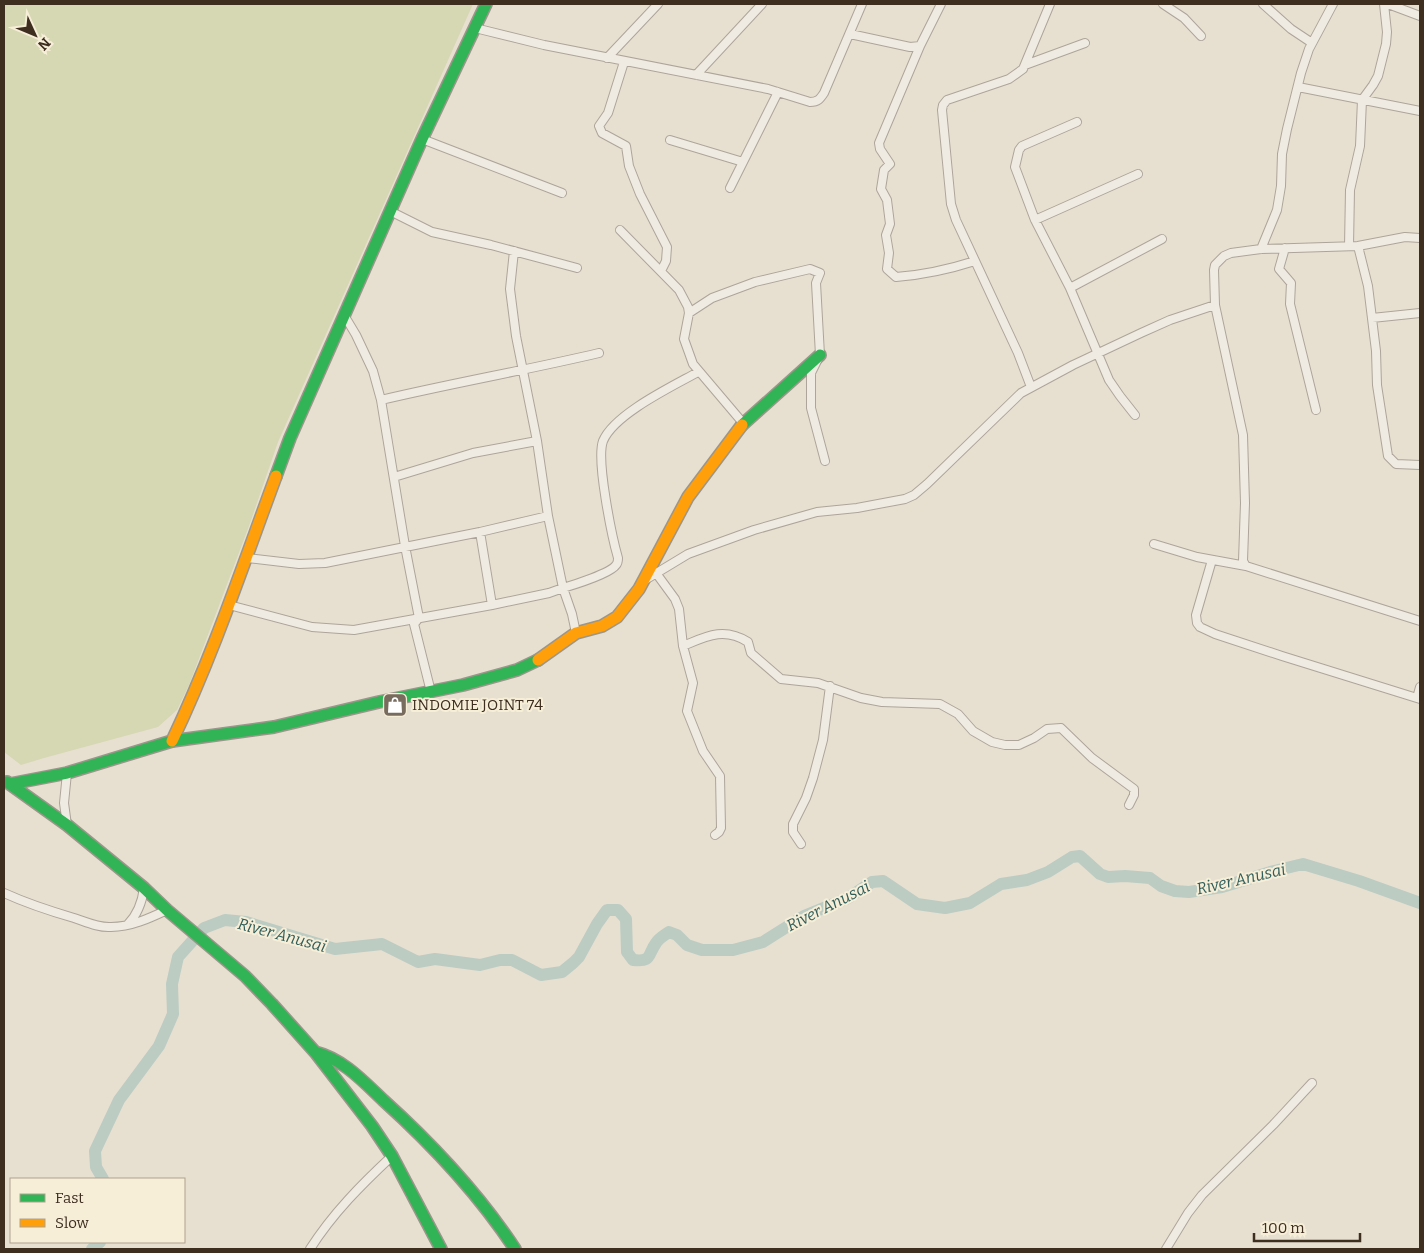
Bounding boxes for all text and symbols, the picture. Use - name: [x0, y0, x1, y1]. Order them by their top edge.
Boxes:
- north arrow: [10, 10, 60, 60]
- text: N: [34, 34, 54, 54]
- shop icon: INDOMIE JOINT 74: [382, 692, 408, 718]
- place label: INDOMIE JOINT 74: [412, 696, 543, 714]
- water label: River Anusai: [1195, 859, 1288, 898]
- water label: River Anusai: [783, 877, 873, 935]
- water label: River Anusai: [236, 914, 329, 956]
- legend: [10, 1178, 185, 1243]
- text: Fast: [55, 1189, 84, 1207]
- scale bar: [1254, 1210, 1360, 1242]
- text: Slow: [55, 1214, 90, 1232]
- text: 100 m: [1262, 1219, 1305, 1237]

